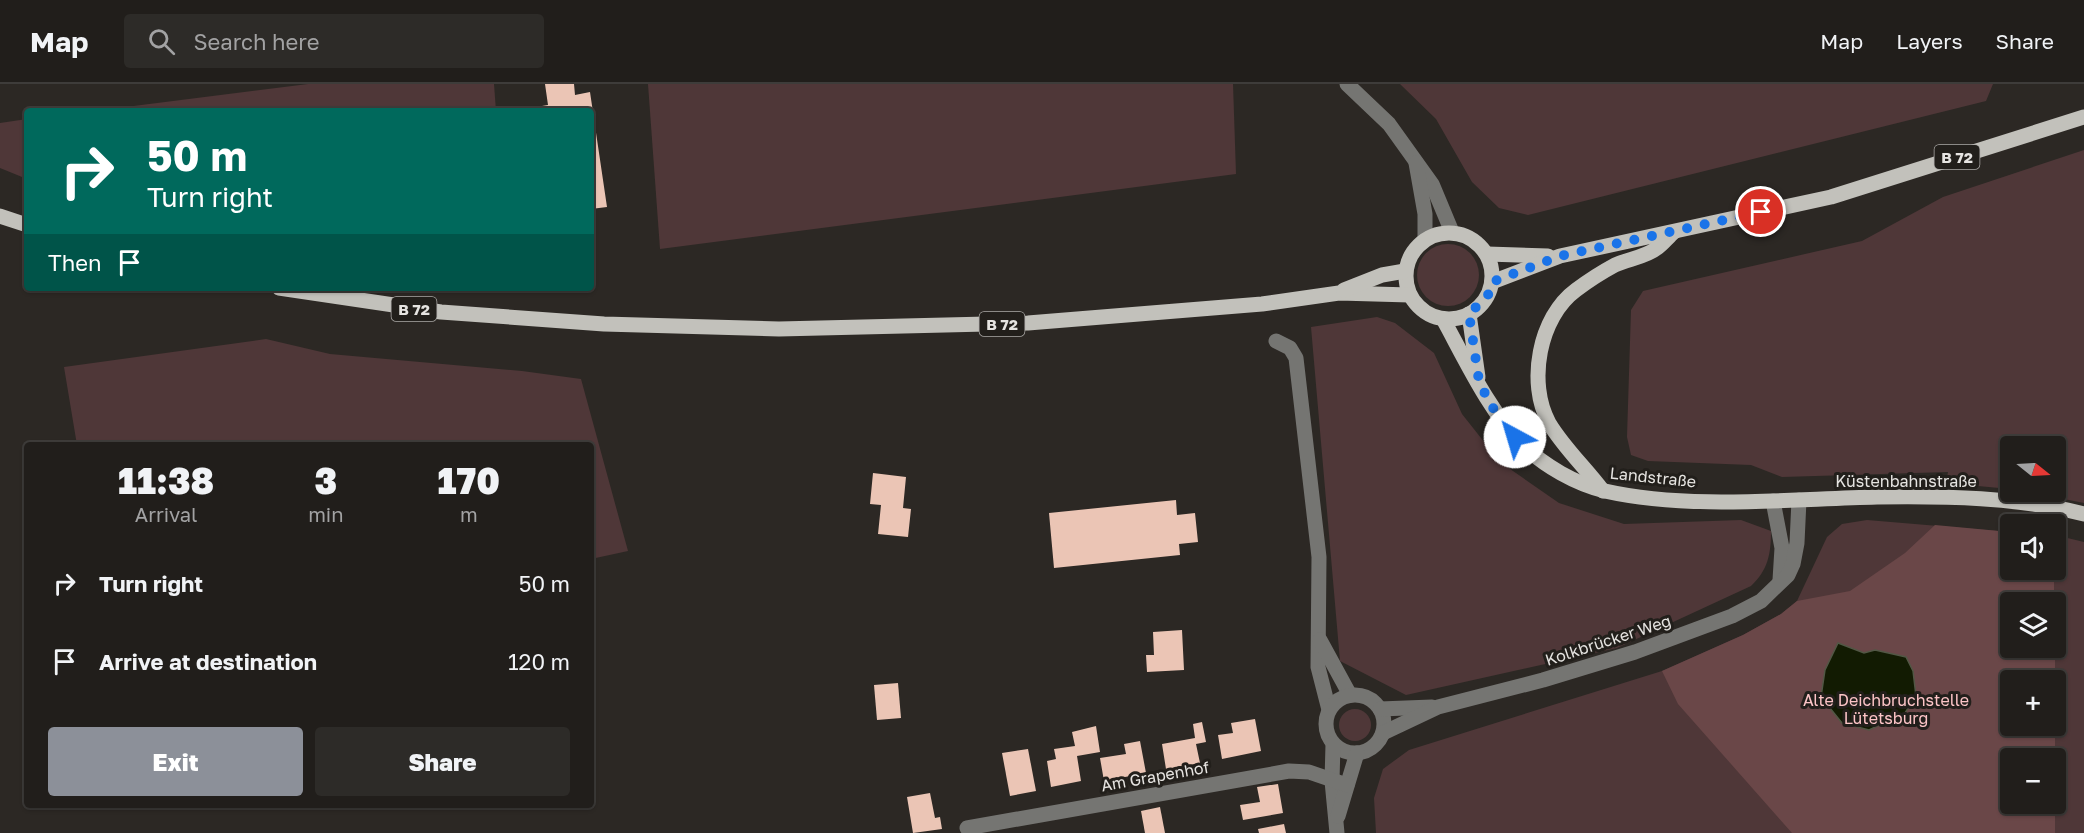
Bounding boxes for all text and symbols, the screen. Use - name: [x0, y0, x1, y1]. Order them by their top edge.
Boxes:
- search box: [124, 14, 544, 68]
- text: Map: [30, 25, 88, 58]
- icon: search: [145, 25, 178, 58]
- text: Search here: [193, 28, 319, 55]
- text: Map: [1820, 28, 1863, 54]
- text: Layers: [1896, 28, 1963, 54]
- text: Share: [1996, 28, 2054, 54]
- text: 50 m: [147, 130, 247, 180]
- icon: right: [48, 132, 126, 210]
- road number: B 72: [1934, 145, 1980, 169]
- text: Turn right: [147, 181, 273, 213]
- pin: [1735, 186, 1786, 237]
- icon: arrive: [1744, 195, 1777, 228]
- icon: arrive: [113, 246, 146, 279]
- text: Then: [48, 249, 101, 276]
- road number: B 72: [392, 297, 436, 321]
- road number: B 72: [980, 312, 1024, 336]
- position arrow: [1483, 405, 1547, 469]
- north arrow: [2000, 436, 2066, 502]
- map controls: [2000, 436, 2066, 814]
- text: 11:38: [118, 459, 214, 502]
- text: 3: [315, 459, 337, 502]
- text: 170: [438, 459, 500, 502]
- street label: Landstraße: [1609, 463, 1697, 491]
- street label: Küstenbahnstraße: [1835, 471, 1977, 491]
- text: Arrival: [135, 502, 197, 526]
- text: min: [308, 502, 344, 526]
- text: m: [460, 502, 478, 526]
- button: sound: [2000, 514, 2066, 580]
- icon: right: [48, 567, 81, 600]
- text: Turn right: [99, 570, 203, 597]
- text: 50 m: [519, 570, 570, 597]
- button: layers: [2000, 592, 2066, 658]
- street label: Kolkbrücker Weg: [1543, 610, 1673, 670]
- icon: arrive: [48, 645, 81, 678]
- text: Arrive at destination: [99, 648, 317, 675]
- text: 120 m: [508, 648, 570, 675]
- button: +: [2000, 670, 2066, 736]
- park label: Alte Deichbruchstelle Lütetsburg: [1803, 690, 1969, 728]
- button: Exit: [48, 727, 303, 796]
- button: Share: [315, 727, 570, 796]
- button: −: [2000, 748, 2066, 814]
- street label: Am Grapenhof: [1099, 757, 1211, 795]

